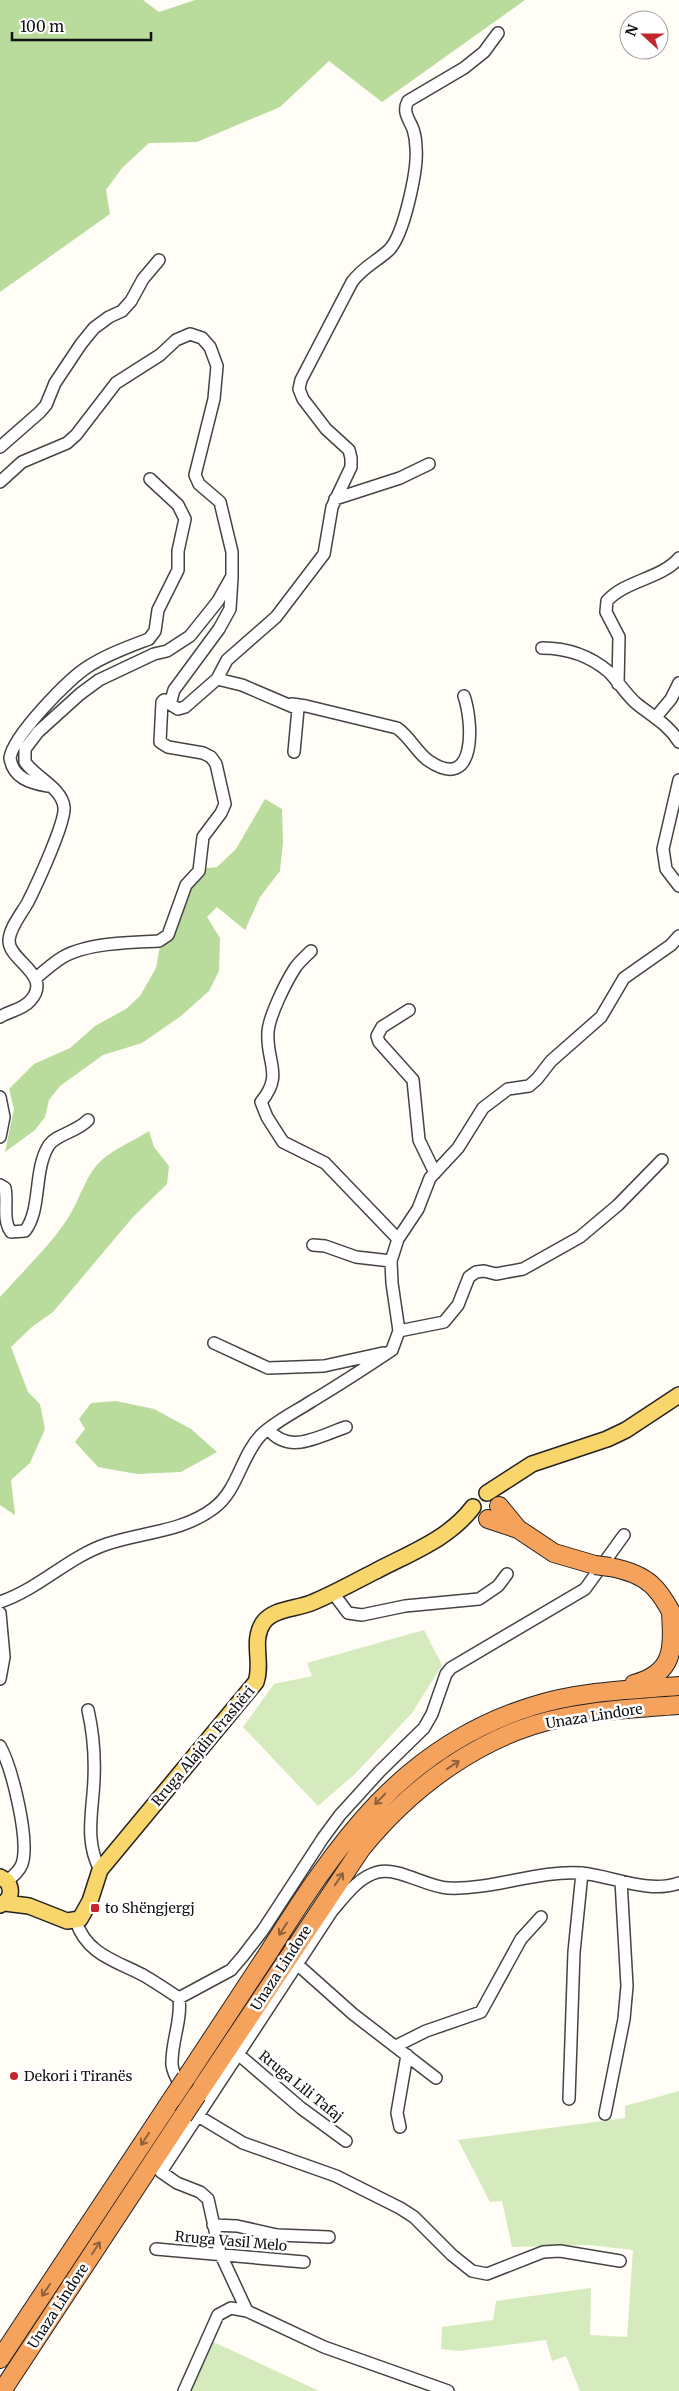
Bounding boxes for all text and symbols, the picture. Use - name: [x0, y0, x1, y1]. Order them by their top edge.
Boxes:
- scale bar: [12, 10, 151, 42]
- north arrow: [619, 10, 669, 60]
- text: 100 m: [20, 17, 64, 36]
- text: N: [621, 22, 642, 39]
- street label: Rruga Alajdin Frashëri: [147, 1682, 259, 1810]
- street label: Unaza Lindore: [544, 1699, 644, 1733]
- one-way arrow: [446, 1760, 460, 1770]
- one-way arrow: [374, 1793, 386, 1805]
- one-way arrow: [334, 1873, 344, 1887]
- place label: to Shëngjergj: [105, 1899, 195, 1917]
- marker: to Shëngjergj: [89, 1902, 101, 1914]
- street label: Unaza Lindore: [247, 1922, 315, 2014]
- one-way arrow: [278, 1922, 288, 1936]
- street label: Rruga Lili Tafaj: [255, 2046, 347, 2126]
- place label: Dekori i Tiranës: [24, 2067, 132, 2085]
- marker: Dekori i Tiranës: [8, 2070, 20, 2082]
- one-way arrow: [140, 2132, 150, 2146]
- street label: Rruga Vasil Melo: [174, 2227, 288, 2255]
- one-way arrow: [91, 2241, 101, 2255]
- street label: Unaza Lindore: [24, 2260, 92, 2352]
- one-way arrow: [41, 2283, 51, 2297]

